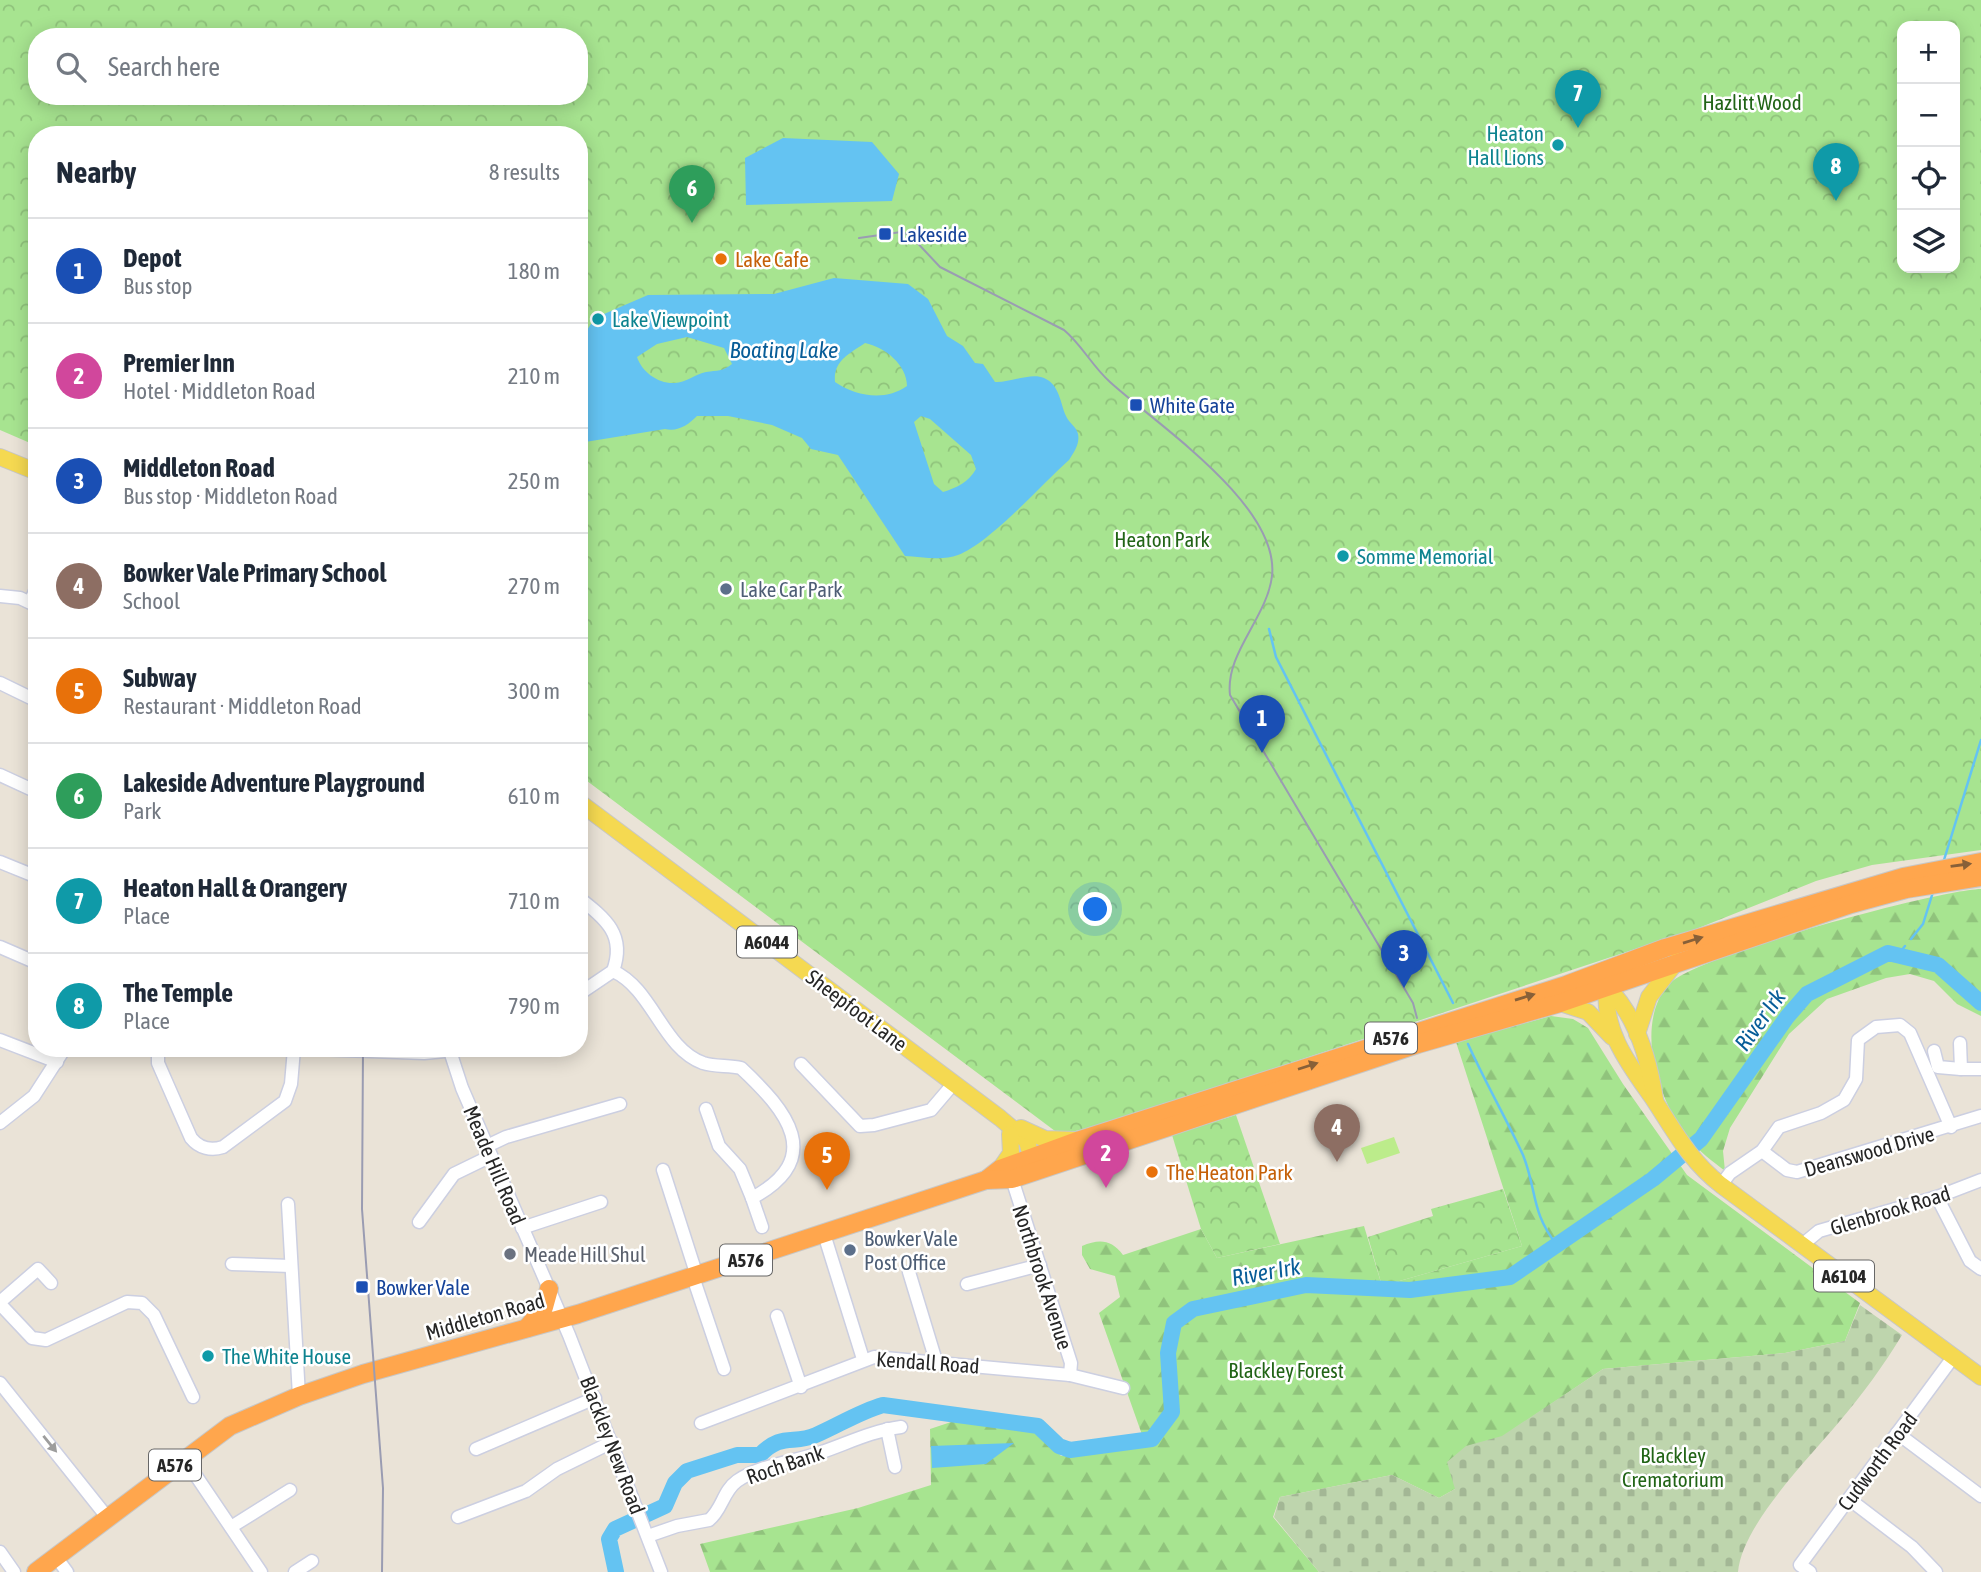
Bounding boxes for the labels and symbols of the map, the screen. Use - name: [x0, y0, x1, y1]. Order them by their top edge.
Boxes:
- pin: 7: [1555, 70, 1601, 128]
- park label: Hazlitt Wood: [1702, 90, 1802, 114]
- place label: Heaton Hall Lions: [1468, 121, 1544, 169]
- marker: Heaton Hall Lions: [1550, 137, 1566, 153]
- pin: 8: [1813, 143, 1859, 201]
- pin: 6: [669, 165, 715, 223]
- place label: Lakeside: [899, 222, 967, 246]
- marker: Lakeside: [877, 226, 893, 242]
- place label: Lake Cafe: [735, 247, 809, 271]
- marker: Lake Cafe: [713, 251, 729, 267]
- place label: Lake Viewpoint: [612, 307, 729, 331]
- marker: Lake Viewpoint: [590, 311, 606, 327]
- water label: Boating Lake: [729, 337, 839, 363]
- place label: White Gate: [1150, 393, 1235, 417]
- marker: White Gate: [1128, 397, 1144, 413]
- park label: Heaton Park: [1114, 527, 1210, 551]
- place label: Somme Memorial: [1357, 544, 1494, 568]
- marker: Somme Memorial: [1335, 548, 1351, 564]
- place label: Lake Car Park: [740, 577, 842, 601]
- marker: Lake Car Park: [718, 581, 734, 597]
- pin: 1: [1239, 695, 1285, 753]
- one-way arrow: [1951, 859, 1973, 870]
- your location: [1078, 892, 1112, 926]
- road number: A6044: [737, 926, 797, 958]
- pin: 3: [1381, 930, 1427, 988]
- one-way arrow: [1683, 934, 1704, 944]
- street label: Sheepfoot Lane: [802, 964, 912, 1056]
- water label: River Irk: [1729, 984, 1791, 1056]
- one-way arrow: [1515, 992, 1536, 1002]
- road number: A576: [1365, 1022, 1417, 1054]
- one-way arrow: [1298, 1060, 1319, 1070]
- street label: Meade Hill Road: [459, 1102, 531, 1228]
- pin: 4: [1314, 1104, 1360, 1162]
- street label: Deanswood Drive: [1801, 1121, 1937, 1181]
- pin: 2: [1083, 1130, 1129, 1188]
- pin: 5: [804, 1132, 850, 1190]
- place label: The Heaton Park: [1166, 1160, 1293, 1184]
- marker: The Heaton Park: [1144, 1164, 1160, 1180]
- street label: Glenbrook Road: [1827, 1180, 1953, 1240]
- street label: Northbrook Avenue: [1008, 1202, 1078, 1352]
- place label: Bowker Vale Post Office: [864, 1226, 958, 1274]
- place label: Meade Hill Shul: [524, 1242, 646, 1266]
- marker: Bowker Vale Post Office: [842, 1242, 858, 1258]
- road number: A576: [720, 1244, 772, 1276]
- marker: Meade Hill Shul: [502, 1246, 518, 1262]
- water label: River Irk: [1230, 1253, 1303, 1291]
- road number: A6104: [1814, 1260, 1874, 1292]
- place label: Bowker Vale: [376, 1275, 470, 1299]
- marker: Bowker Vale: [354, 1279, 370, 1295]
- street label: Middleton Road: [423, 1288, 547, 1344]
- place label: The White House: [222, 1344, 351, 1368]
- street label: Kendall Road: [876, 1346, 980, 1378]
- marker: The White House: [200, 1348, 216, 1364]
- park label: Blackley Forest: [1228, 1358, 1344, 1382]
- street label: Blackley New Road: [576, 1373, 650, 1517]
- street label: Cudworth Road: [1832, 1407, 1922, 1515]
- one-way arrow: [42, 1435, 57, 1453]
- street label: Roch Bank: [743, 1440, 827, 1488]
- park label: Blackley Crematorium: [1622, 1443, 1724, 1491]
- road number: A576: [149, 1450, 201, 1480]

